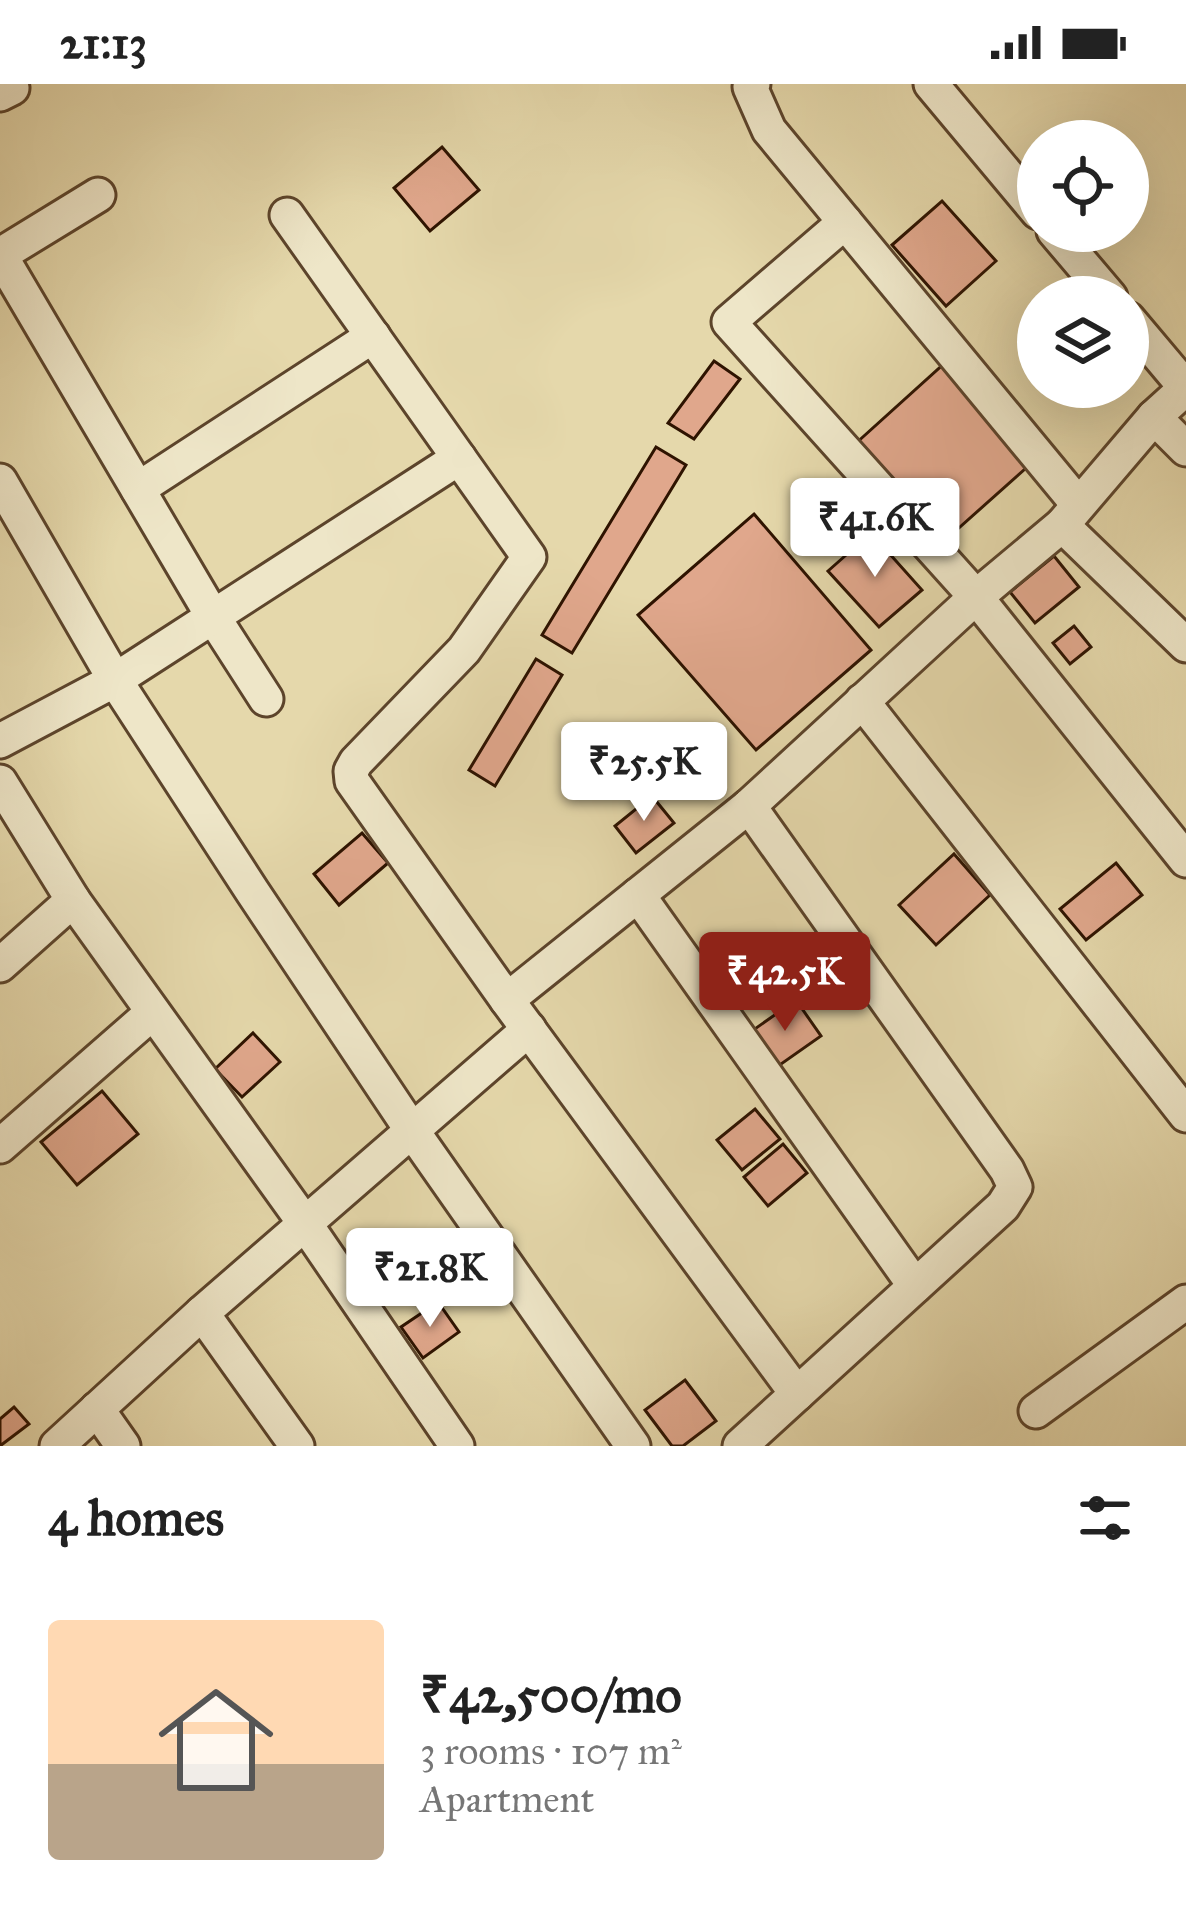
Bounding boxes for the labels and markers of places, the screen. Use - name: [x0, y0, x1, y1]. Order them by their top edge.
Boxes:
- pin: ₹41.6K: [777, 478, 973, 580]
- pin: ₹25.5K: [546, 722, 742, 824]
- pin: ₹42.5K: [687, 932, 883, 1034]
- pin: ₹21.8K: [332, 1228, 528, 1330]

